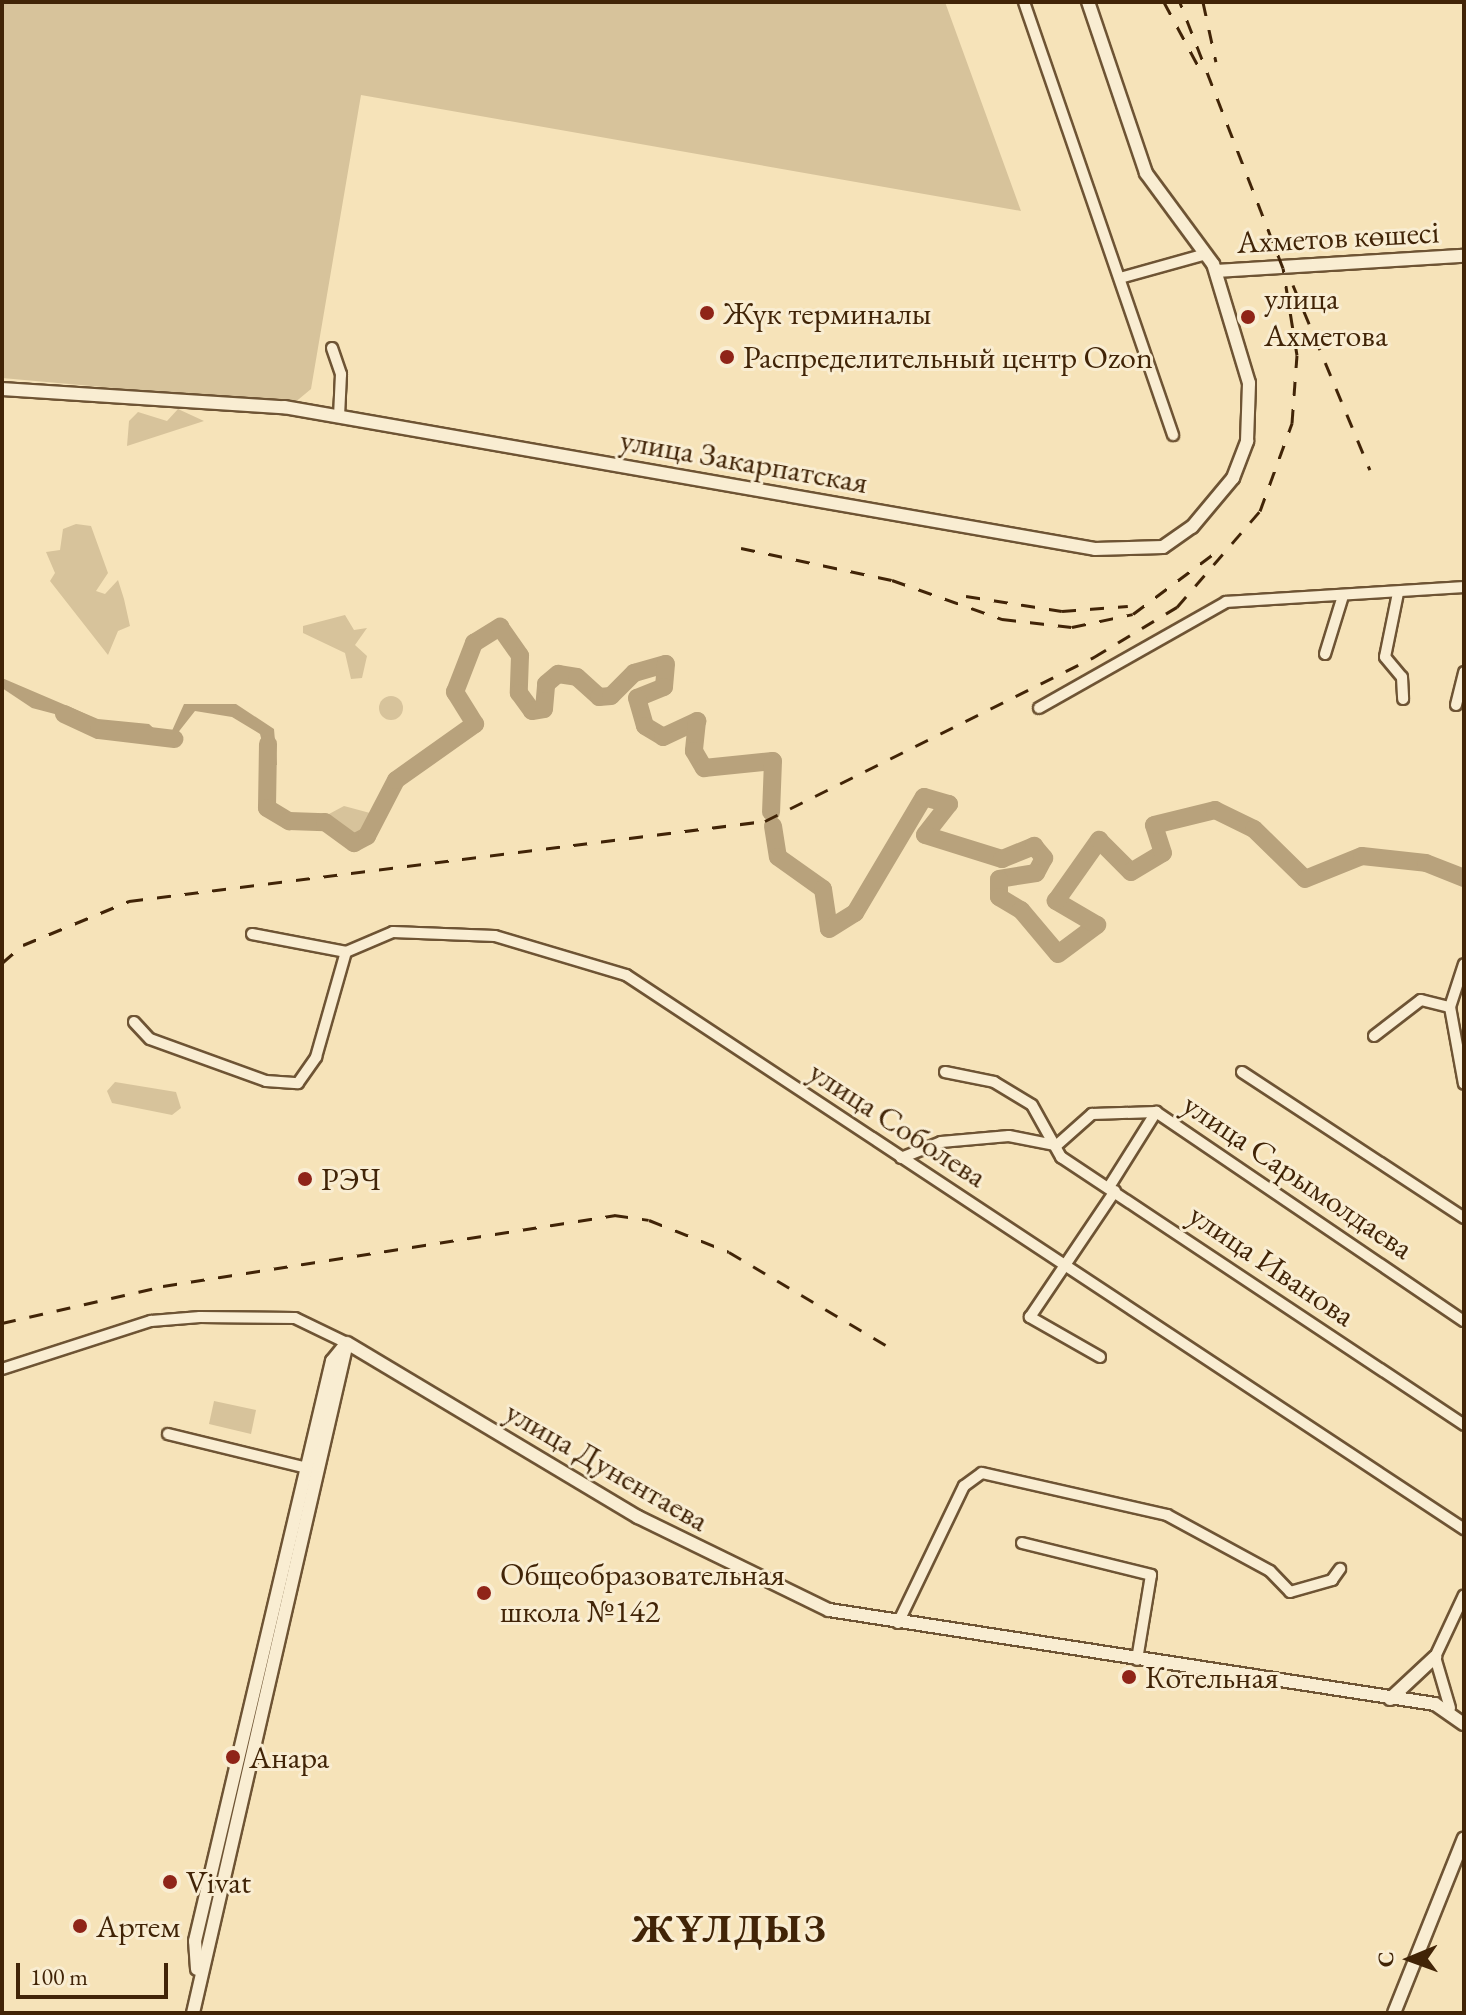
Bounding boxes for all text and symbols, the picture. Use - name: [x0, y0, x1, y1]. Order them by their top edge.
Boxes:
- street label: Ахметов көшесі: [1236, 213, 1440, 261]
- place label: улица Ахметова: [1264, 280, 1388, 355]
- place label: Жүк терминалы: [723, 294, 931, 332]
- marker: Жүк терминалы: [698, 304, 716, 322]
- marker: улица Ахметова: [1239, 308, 1257, 326]
- place label: Распределительный центр Ozon: [743, 338, 1153, 376]
- marker: Распределительный центр Ozon: [718, 348, 736, 366]
- street label: улица Закарпатская: [617, 420, 871, 502]
- street label: улица Соболева: [802, 1052, 994, 1196]
- street label: улица Сарымолдаева: [1176, 1085, 1420, 1267]
- place label: РЭЧ: [321, 1160, 381, 1198]
- marker: РЭЧ: [296, 1170, 314, 1188]
- street label: улица Иванова: [1182, 1195, 1362, 1335]
- street label: улица Дунентаева: [499, 1392, 715, 1540]
- place label: Общеобразовательная школа №142: [500, 1556, 785, 1631]
- marker: Общеобразовательная школа №142: [475, 1584, 493, 1602]
- place label: Котельная: [1145, 1658, 1279, 1696]
- marker: Котельная: [1120, 1668, 1138, 1686]
- place label: Анара: [249, 1738, 329, 1776]
- marker: Анара: [224, 1748, 242, 1766]
- place label: Vivat: [186, 1863, 251, 1901]
- marker: Vivat: [161, 1873, 179, 1891]
- district label: ЖҰЛДЫЗ: [632, 1904, 828, 1952]
- place label: Артем: [96, 1907, 180, 1945]
- marker: Артем: [71, 1917, 89, 1935]
- north arrow: [1370, 1919, 1450, 1999]
- scale bar: [20, 1947, 172, 1997]
- text: С: [1371, 1951, 1400, 1967]
- text: 100 m: [30, 1961, 88, 1992]

